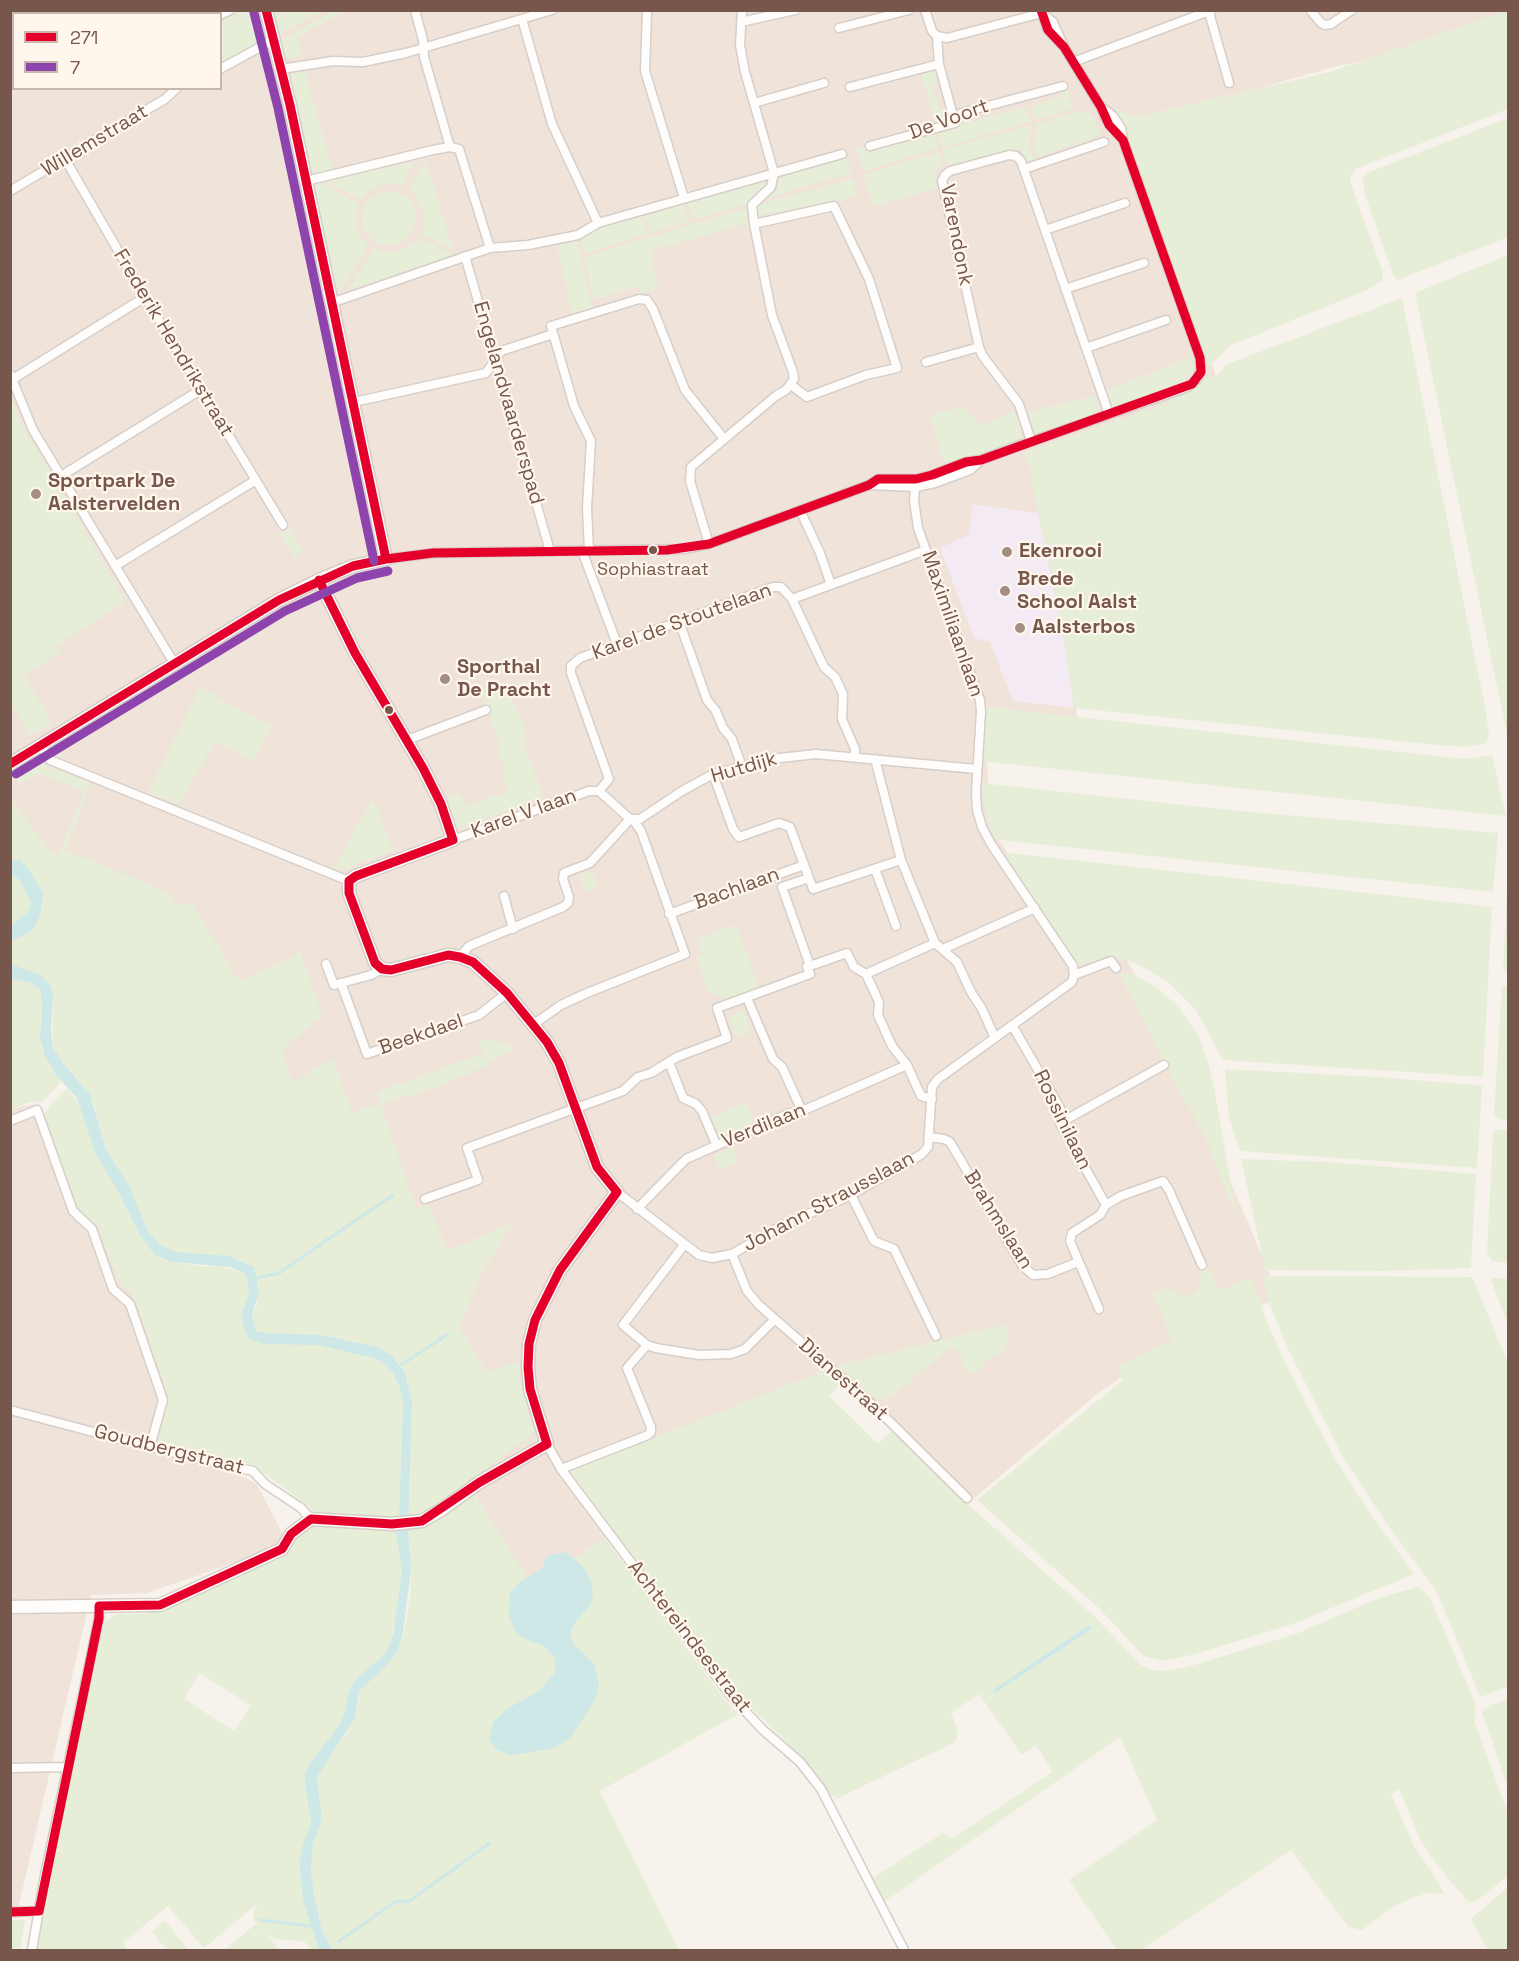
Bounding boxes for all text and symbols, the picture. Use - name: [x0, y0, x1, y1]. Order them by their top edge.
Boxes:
- legend: [12, 12, 222, 90]
- text: 271: [70, 26, 98, 49]
- text: 7: [70, 56, 80, 79]
- street label: De Voort: [906, 94, 992, 146]
- street label: Willemstraat: [38, 100, 152, 182]
- street label: Varendonk: [934, 182, 978, 288]
- street label: Frederik Hendrikstraat: [108, 245, 238, 441]
- street label: Engelandvaarderspad: [468, 299, 548, 507]
- place label: Sportpark De Aalstervelden: [48, 470, 180, 517]
- marker: Sportpark De Aalstervelden: [29, 487, 43, 501]
- place label: Ekenrooi: [1019, 540, 1102, 564]
- marker: Sophiastraat: [647, 544, 659, 556]
- marker: Ekenrooi: [1000, 545, 1014, 559]
- street label: Maximiliaanlaan: [916, 548, 988, 700]
- place label: Sophiastraat: [597, 559, 709, 581]
- place label: Brede School Aalst: [1017, 568, 1137, 615]
- street label: Karel de Stoutelaan: [589, 578, 775, 666]
- marker: Brede School Aalst: [998, 584, 1012, 598]
- place label: Aalsterbos: [1032, 616, 1136, 640]
- marker: Aalsterbos: [1013, 621, 1027, 635]
- place label: Sporthal De Pracht: [457, 656, 551, 703]
- marker: Sporthal De Pracht: [438, 672, 452, 686]
- unlabelled marker: [383, 704, 395, 716]
- street label: Hutdijk: [708, 747, 780, 789]
- street label: Karel V laan: [468, 784, 580, 844]
- street label: Bachlaan: [691, 863, 783, 915]
- street label: Beekdael: [375, 1009, 467, 1061]
- street label: Rossinilaan: [1027, 1066, 1097, 1174]
- street label: Verdilaan: [718, 1098, 810, 1154]
- street label: Johann Strausslaan: [739, 1147, 919, 1257]
- street label: Brahmslaan: [958, 1166, 1038, 1274]
- street label: Dianestraat: [793, 1334, 893, 1426]
- street label: Goudbergstraat: [92, 1420, 246, 1480]
- street label: Achtereindsestraat: [622, 1556, 756, 1718]

